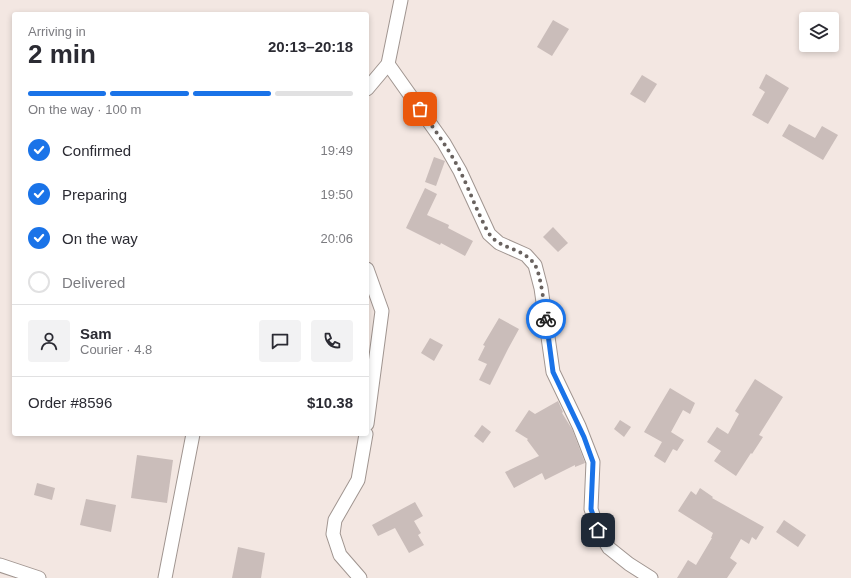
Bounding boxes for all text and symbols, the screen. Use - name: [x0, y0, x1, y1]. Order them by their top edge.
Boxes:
- map controls: [799, 12, 839, 52]
- button: layers: [799, 12, 839, 52]
- text: Arriving in: [28, 24, 86, 39]
- text: 20:13–20:18: [268, 38, 353, 55]
- text: 2 min: [28, 39, 96, 69]
- pin: [403, 92, 437, 126]
- icon: bag: [409, 98, 431, 120]
- text: On the way · 100 m: [28, 102, 141, 117]
- icon: check: [28, 139, 50, 161]
- text: Confirmed: [62, 142, 131, 159]
- text: 19:49: [320, 143, 353, 158]
- icon: check: [28, 183, 50, 205]
- text: Preparing: [62, 186, 127, 203]
- text: 19:50: [320, 187, 353, 202]
- icon: check: [28, 227, 50, 249]
- text: On the way: [62, 230, 138, 247]
- text: 20:06: [320, 231, 353, 246]
- text: Delivered: [62, 274, 125, 291]
- courier: [526, 299, 566, 339]
- icon: bike: [535, 308, 557, 330]
- button: person: [28, 320, 70, 362]
- button: chat: [259, 320, 301, 362]
- button: phone: [311, 320, 353, 362]
- text: Sam: [80, 325, 112, 342]
- text: Courier · 4.8: [80, 342, 152, 357]
- text: Order #8596: [28, 394, 112, 411]
- text: $10.38: [307, 394, 353, 411]
- pin: [581, 513, 615, 547]
- icon: home: [587, 519, 609, 541]

